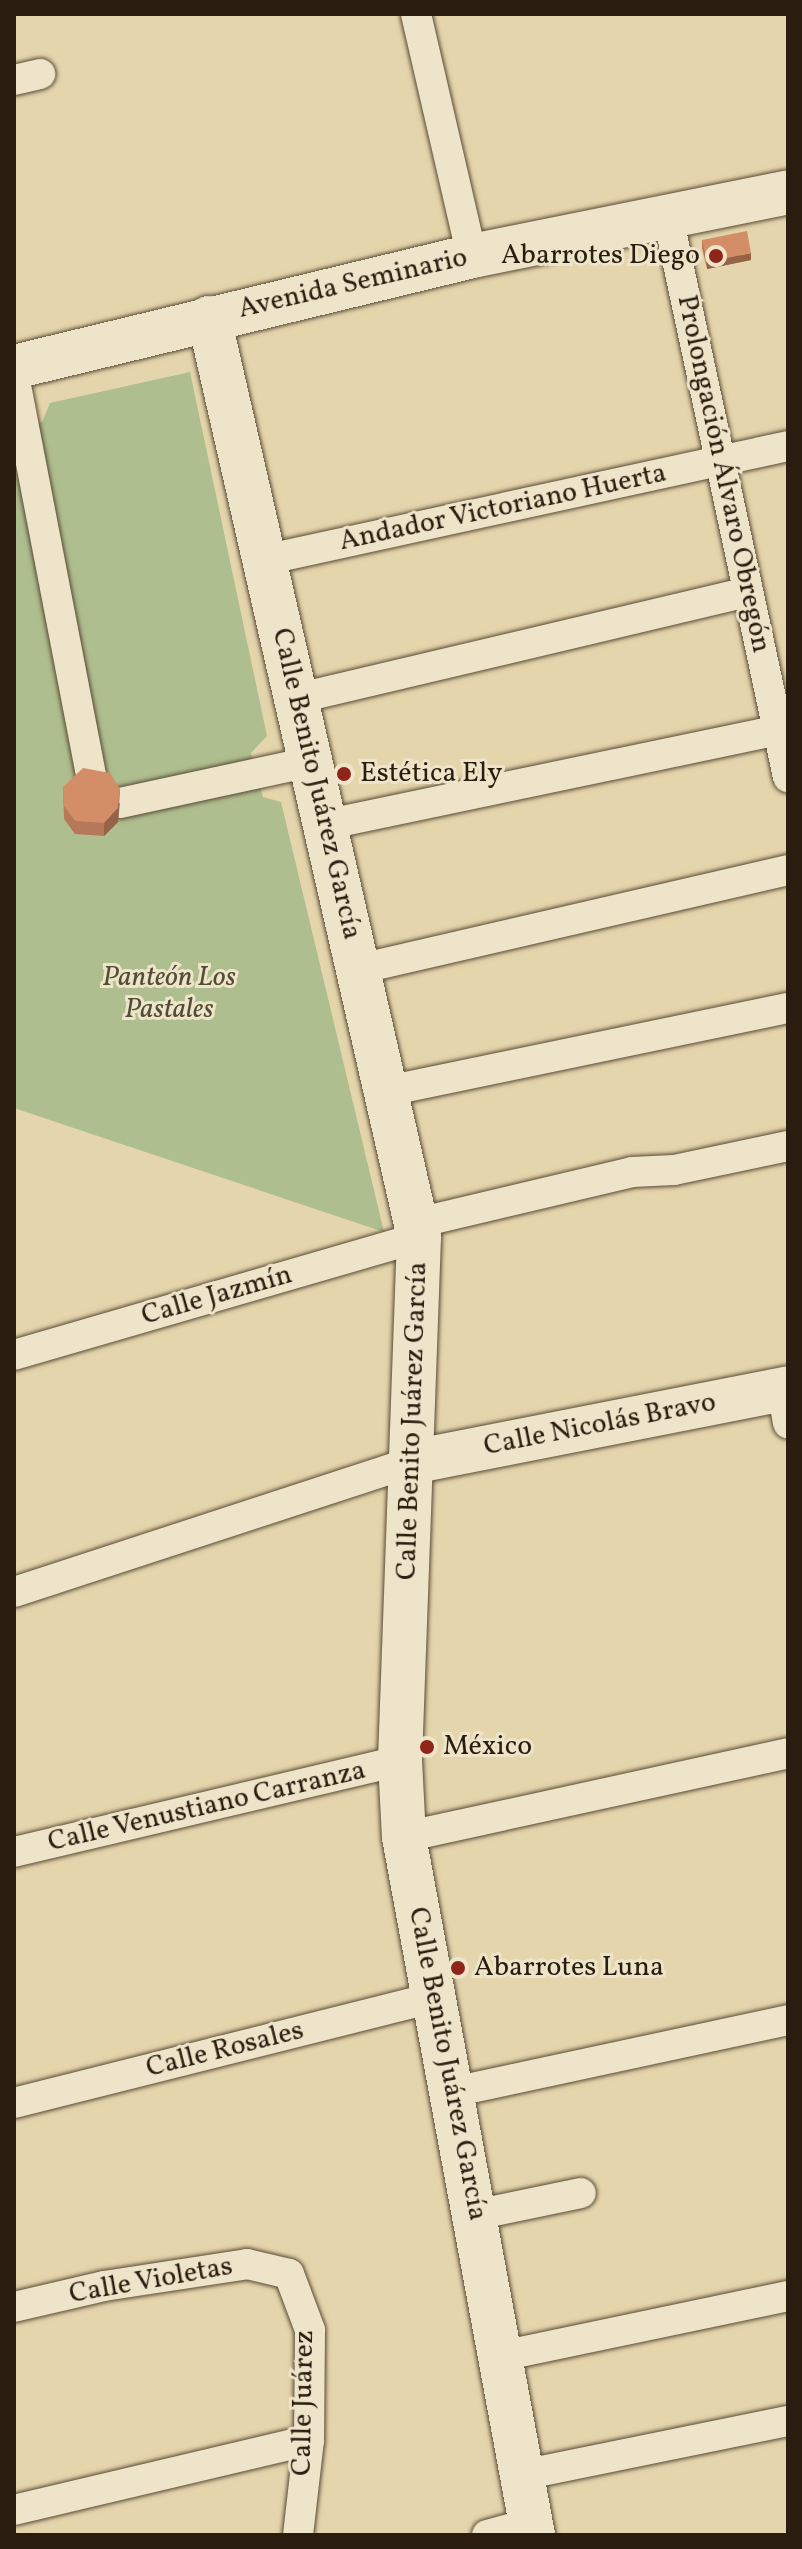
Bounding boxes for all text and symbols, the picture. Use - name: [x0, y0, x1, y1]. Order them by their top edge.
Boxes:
- place label: Abarrotes Diego: [501, 239, 700, 273]
- street label: Avenida Seminario: [235, 241, 471, 327]
- marker: Abarrotes Diego: [707, 247, 725, 265]
- street label: Prolongación Álvaro Obregón: [669, 292, 777, 656]
- street label: Andador Victoriano Huerta: [336, 457, 670, 559]
- street label: Calle Benito Juárez García: [264, 625, 368, 943]
- place label: Estética Ely: [360, 757, 502, 791]
- marker: Estética Ely: [335, 765, 353, 783]
- park label: Panteón Los Pastales: [102, 961, 236, 1027]
- street label: Calle Jazmín: [138, 1258, 296, 1334]
- street label: Calle Benito Juárez García: [391, 1261, 435, 1581]
- street label: Calle Nicolás Bravo: [481, 1386, 719, 1464]
- place label: México: [443, 1730, 532, 1764]
- marker: México: [418, 1738, 436, 1756]
- street label: Calle Venustiano Carranza: [44, 1754, 370, 1860]
- street label: Calle Benito Juárez García: [400, 1905, 494, 2223]
- place label: Abarrotes Luna: [474, 1951, 664, 1985]
- marker: Abarrotes Luna: [449, 1959, 467, 1977]
- street label: Calle Rosales: [143, 2014, 307, 2086]
- street label: Calle Violetas: [66, 2250, 236, 2312]
- street label: Calle Juárez: [286, 2330, 322, 2476]

